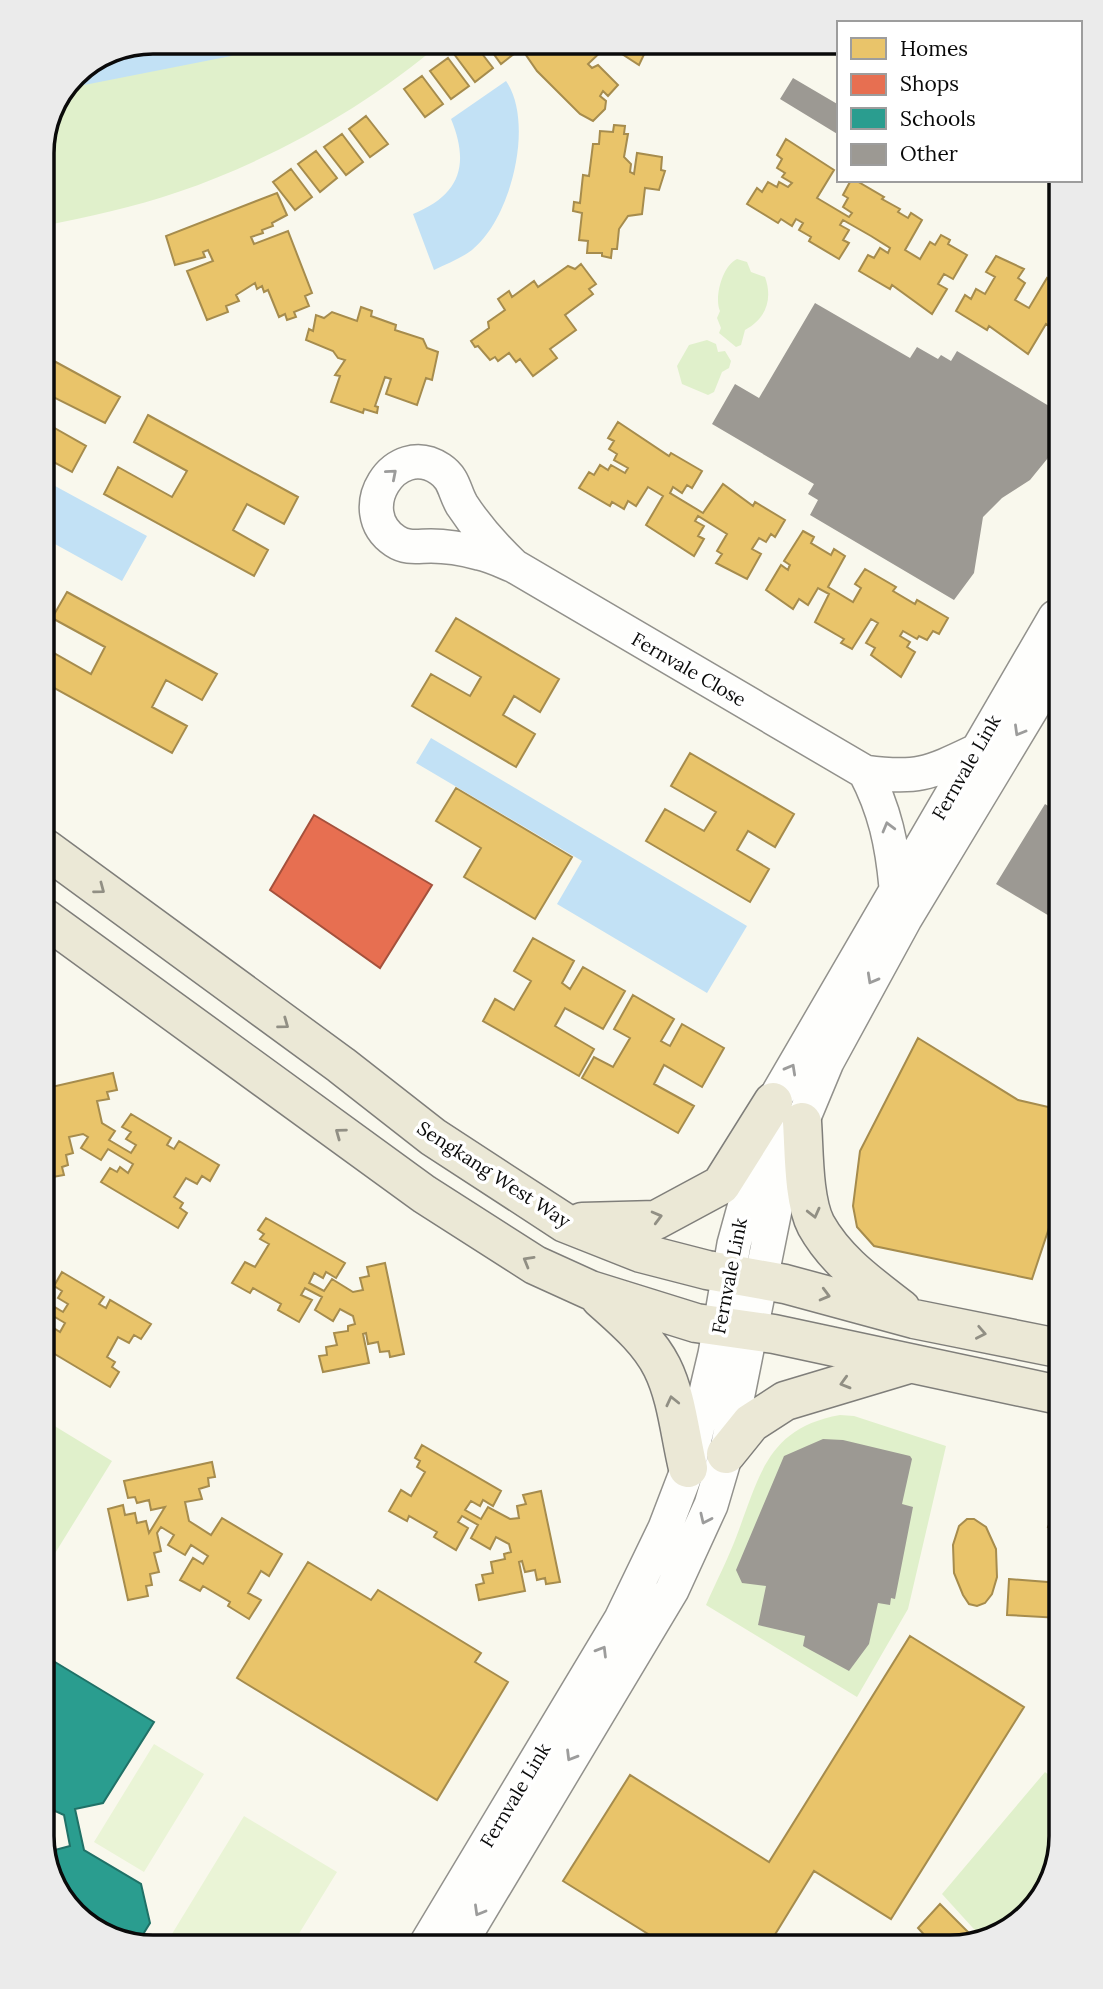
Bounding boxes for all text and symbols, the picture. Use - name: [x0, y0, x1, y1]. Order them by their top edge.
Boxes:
- legend: [837, 21, 1082, 182]
- text: Homes: [900, 35, 968, 62]
- text: Shops: [900, 70, 959, 97]
- text: Schools: [900, 105, 976, 132]
- text: Other: [900, 140, 958, 167]
- one-way arrow: [384, 470, 397, 482]
- street label: Fernvale Close: [627, 627, 751, 711]
- street label: Fernvale Link: [926, 709, 1006, 824]
- one-way arrow: [1014, 724, 1027, 737]
- one-way arrow: [882, 822, 896, 834]
- one-way arrow: [93, 881, 105, 894]
- one-way arrow: [867, 972, 880, 984]
- one-way arrow: [276, 1016, 289, 1028]
- one-way arrow: [783, 1064, 796, 1077]
- street label: Sengkang West Way: [413, 1115, 575, 1233]
- one-way arrow: [335, 1129, 348, 1141]
- one-way arrow: [806, 1207, 820, 1219]
- one-way arrow: [651, 1211, 663, 1225]
- street label: Fernvale Link: [706, 1215, 752, 1336]
- one-way arrow: [523, 1256, 536, 1269]
- one-way arrow: [819, 1287, 831, 1301]
- one-way arrow: [975, 1324, 987, 1339]
- one-way arrow: [840, 1374, 852, 1389]
- one-way arrow: [666, 1395, 681, 1407]
- one-way arrow: [699, 1512, 713, 1524]
- one-way arrow: [594, 1645, 607, 1658]
- street label: Fernvale Link: [474, 1738, 556, 1852]
- one-way arrow: [566, 1749, 579, 1762]
- one-way arrow: [474, 1903, 487, 1916]

